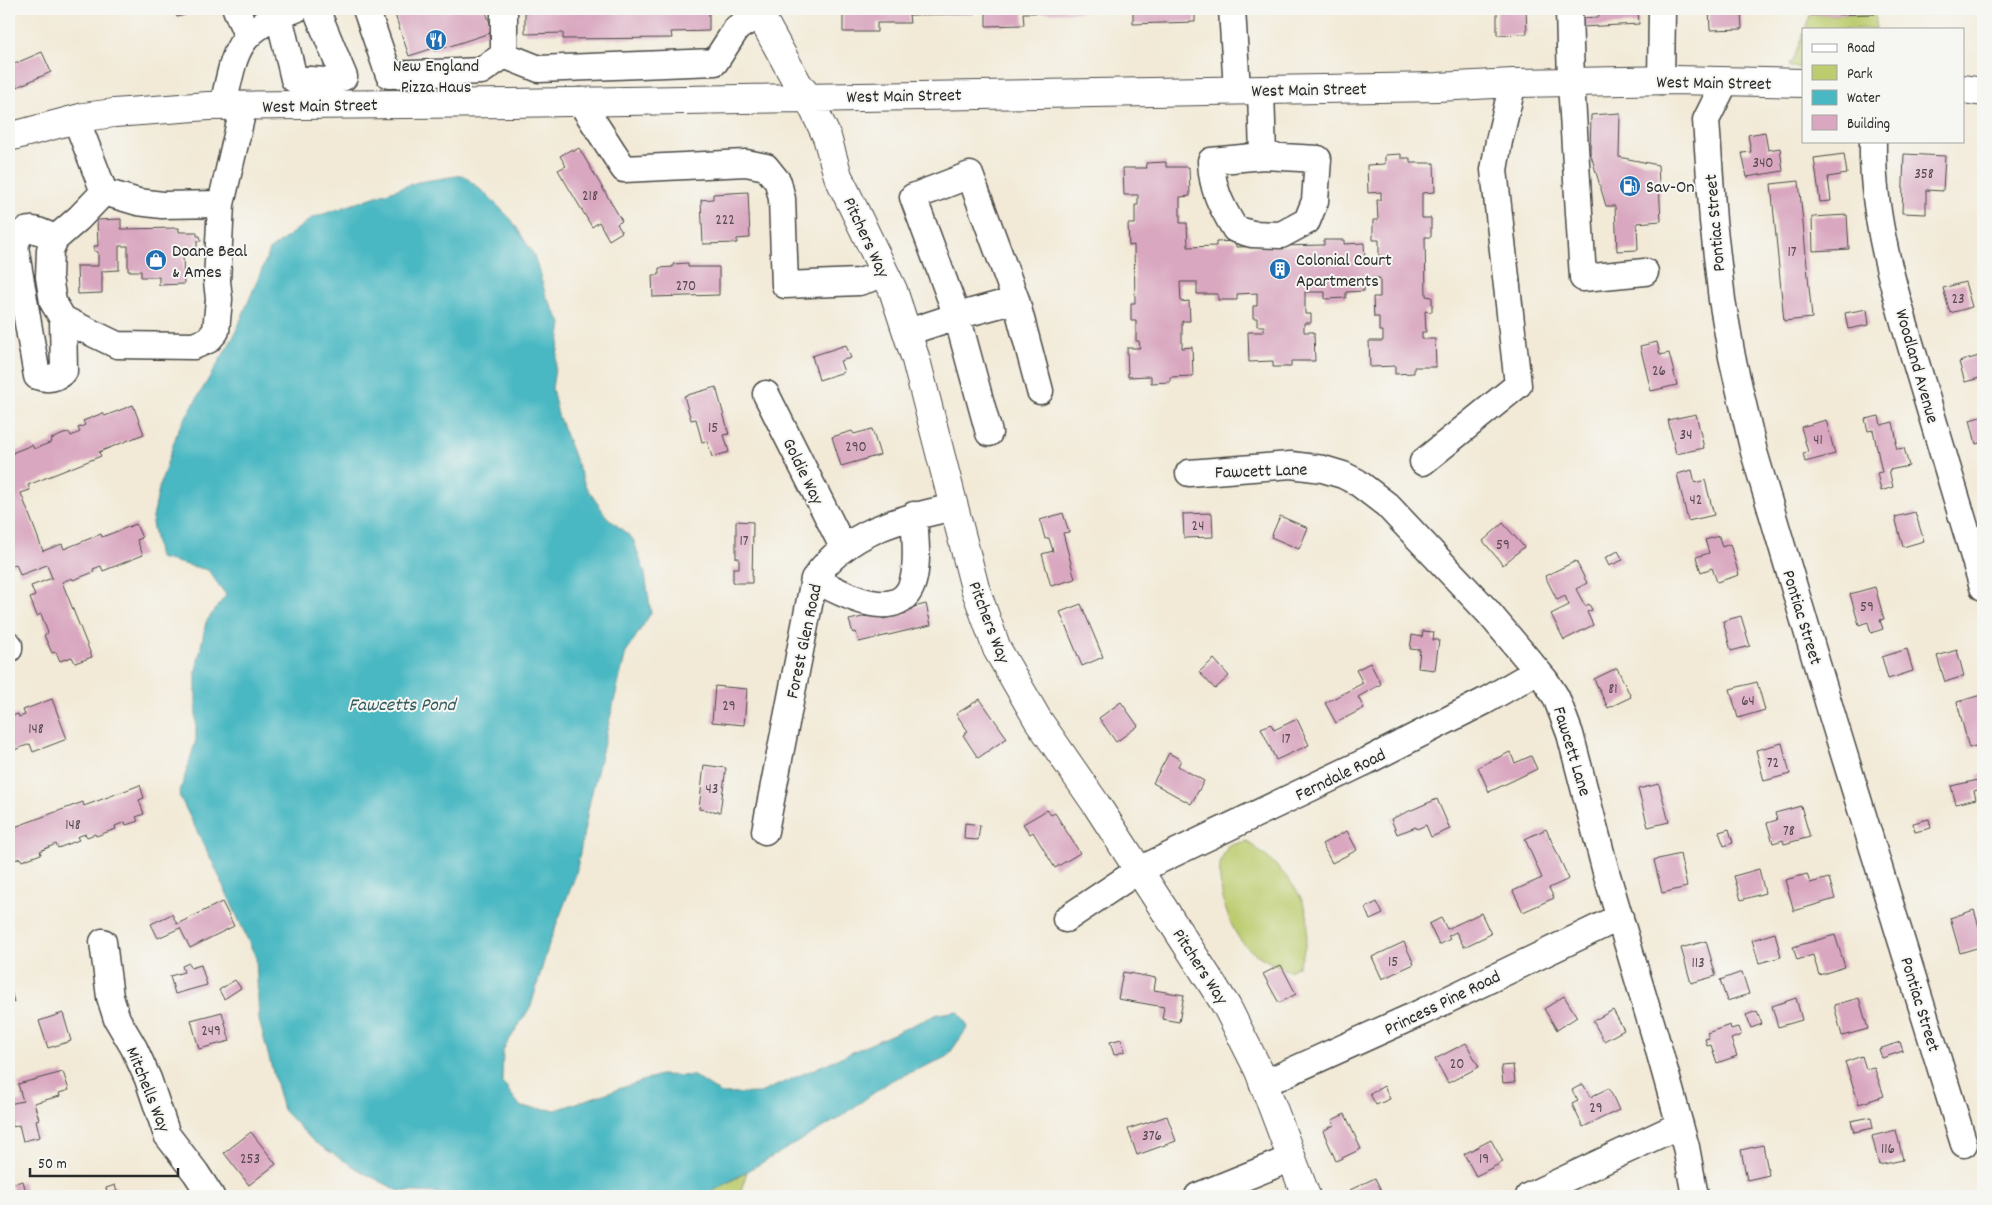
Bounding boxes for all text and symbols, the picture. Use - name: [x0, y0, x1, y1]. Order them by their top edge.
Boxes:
- restaurant icon: New England Pizza Haus: [424, 28, 448, 52]
- legend: [1802, 28, 1964, 142]
- text: Road: [1847, 38, 1875, 60]
- place label: New England Pizza Haus: [393, 55, 479, 101]
- text: Park: [1847, 64, 1873, 86]
- street label: West Main Street: [1656, 71, 1772, 98]
- street label: West Main Street: [1251, 78, 1367, 105]
- street label: West Main Street: [846, 84, 962, 111]
- text: Water: [1847, 88, 1881, 110]
- street label: West Main Street: [262, 94, 378, 121]
- text: Building: [1847, 114, 1890, 136]
- house number: 340: [1752, 153, 1774, 175]
- house number: 358: [1914, 164, 1934, 186]
- street label: Pontiac Street: [1700, 173, 1733, 273]
- fuel station icon: Sav-On: [1618, 174, 1642, 198]
- place label: Sav-On: [1646, 176, 1695, 201]
- house number: 218: [582, 186, 598, 208]
- street label: Pitchers Way: [835, 194, 895, 283]
- house number: 222: [715, 210, 735, 232]
- place label: Doane Beal & Ames: [172, 240, 248, 286]
- house number: 17: [1787, 242, 1797, 264]
- shop icon: Doane Beal & Ames: [144, 248, 168, 272]
- place label: Colonial Court Apartments: [1296, 249, 1392, 295]
- building icon: Colonial Court Apartments: [1268, 257, 1292, 281]
- house number: 270: [676, 276, 696, 298]
- house number: 23: [1951, 289, 1965, 311]
- street label: Woodland Avenue: [1887, 307, 1944, 427]
- house number: 26: [1652, 361, 1666, 383]
- house number: 15: [708, 418, 718, 440]
- house number: 34: [1680, 425, 1692, 447]
- house number: 41: [1813, 430, 1823, 452]
- street label: Goldie Way: [775, 435, 829, 510]
- house number: 290: [845, 437, 867, 459]
- street label: Fawcett Lane: [1214, 458, 1308, 487]
- house number: 42: [1690, 490, 1702, 512]
- house number: 24: [1192, 516, 1204, 538]
- house number: 17: [739, 531, 749, 553]
- house number: 59: [1496, 535, 1510, 557]
- street label: Pontiac Street: [1774, 567, 1827, 669]
- street label: Pitchers Way: [961, 578, 1015, 668]
- street label: Forest Glen Road: [781, 582, 830, 701]
- house number: 59: [1860, 597, 1874, 619]
- house number: 81: [1608, 679, 1618, 701]
- house number: 64: [1741, 691, 1755, 713]
- water label: Fawcetts Pond: [349, 693, 457, 720]
- house number: 29: [722, 696, 736, 718]
- street label: Fawcett Lane: [1545, 704, 1596, 800]
- house number: 148: [28, 719, 44, 741]
- house number: 17: [1281, 729, 1291, 751]
- street label: Ferndale Road: [1292, 744, 1391, 809]
- house number: 72: [1767, 753, 1779, 775]
- house number: 43: [706, 779, 718, 801]
- house number: 148: [65, 815, 81, 837]
- house number: 78: [1783, 821, 1795, 843]
- street label: Pitchers Way: [1165, 925, 1233, 1011]
- house number: 15: [1388, 952, 1398, 974]
- house number: 113: [1691, 953, 1705, 975]
- street label: Pontiac Street: [1892, 954, 1945, 1056]
- street label: Princess Pine Road: [1381, 965, 1505, 1043]
- house number: 249: [201, 1021, 221, 1043]
- street label: Mitchells Way: [118, 1043, 175, 1137]
- house number: 20: [1450, 1054, 1464, 1076]
- house number: 29: [1589, 1098, 1603, 1120]
- house number: 376: [1142, 1126, 1162, 1148]
- house number: 116: [1881, 1139, 1895, 1161]
- scale bar: [30, 1145, 178, 1177]
- house number: 253: [240, 1149, 260, 1171]
- house number: 19: [1479, 1149, 1489, 1171]
- text: 50 m: [38, 1154, 67, 1176]

